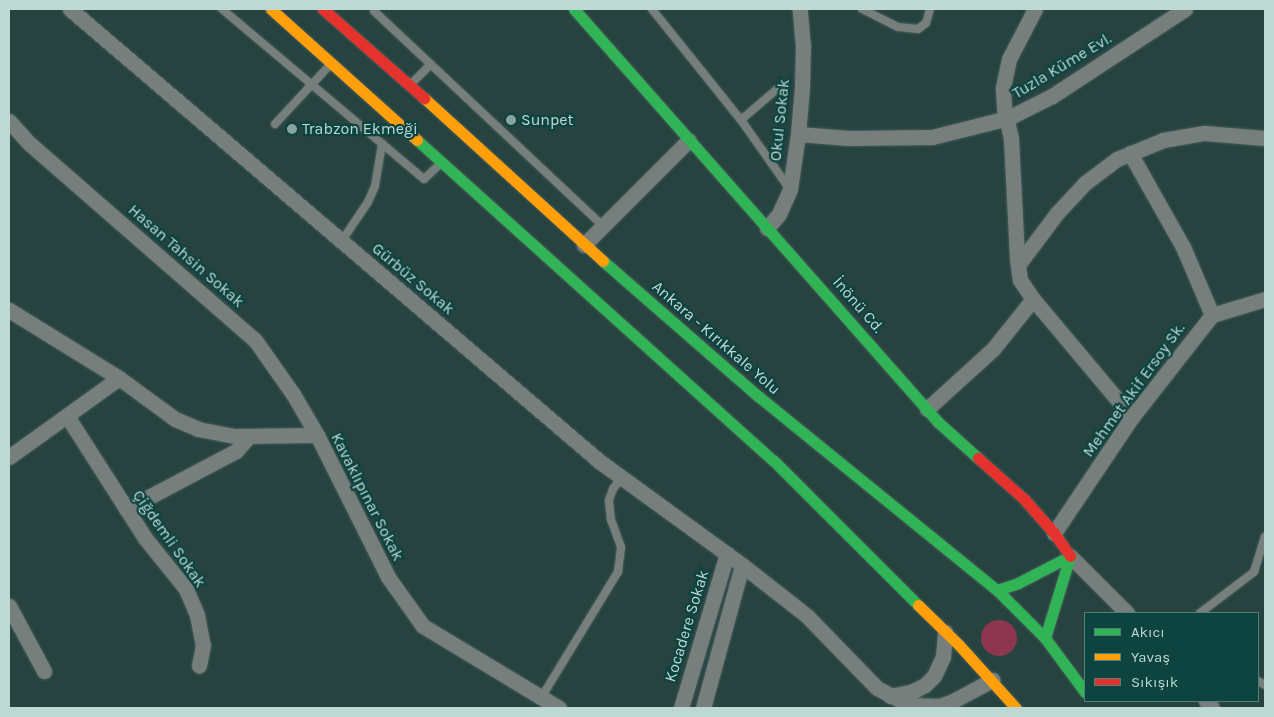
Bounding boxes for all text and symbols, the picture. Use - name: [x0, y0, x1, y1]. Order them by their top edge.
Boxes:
- street label: Tuzla Küme Evl.: [1009, 29, 1115, 103]
- street label: Okul Sokak: [766, 78, 794, 162]
- place label: Sunpet: [521, 110, 574, 130]
- marker: Sunpet: [505, 114, 517, 126]
- place label: Trabzon Ekmeği: [302, 119, 418, 139]
- marker: Trabzon Ekmeği: [286, 123, 298, 135]
- street label: Hasan Tahsin Sokak: [124, 200, 248, 312]
- street label: Gürbüz Sokak: [368, 239, 458, 319]
- street label: İnönü Cd.: [828, 273, 888, 337]
- street label: Ankara - Kırıkkale Yolu: [648, 277, 784, 399]
- street label: Mehmet Akif Ersoy Sk.: [1079, 319, 1189, 461]
- street label: Kavaklıpınar Sokak: [326, 430, 408, 564]
- street label: Çiğdemli Sokak: [128, 487, 210, 591]
- street label: Kocadere Sokak: [661, 568, 713, 684]
- legend: [1084, 612, 1259, 702]
- text: Akıcı: [1131, 623, 1165, 641]
- text: Yavaş: [1131, 648, 1170, 666]
- text: Sıkışık: [1131, 673, 1178, 691]

